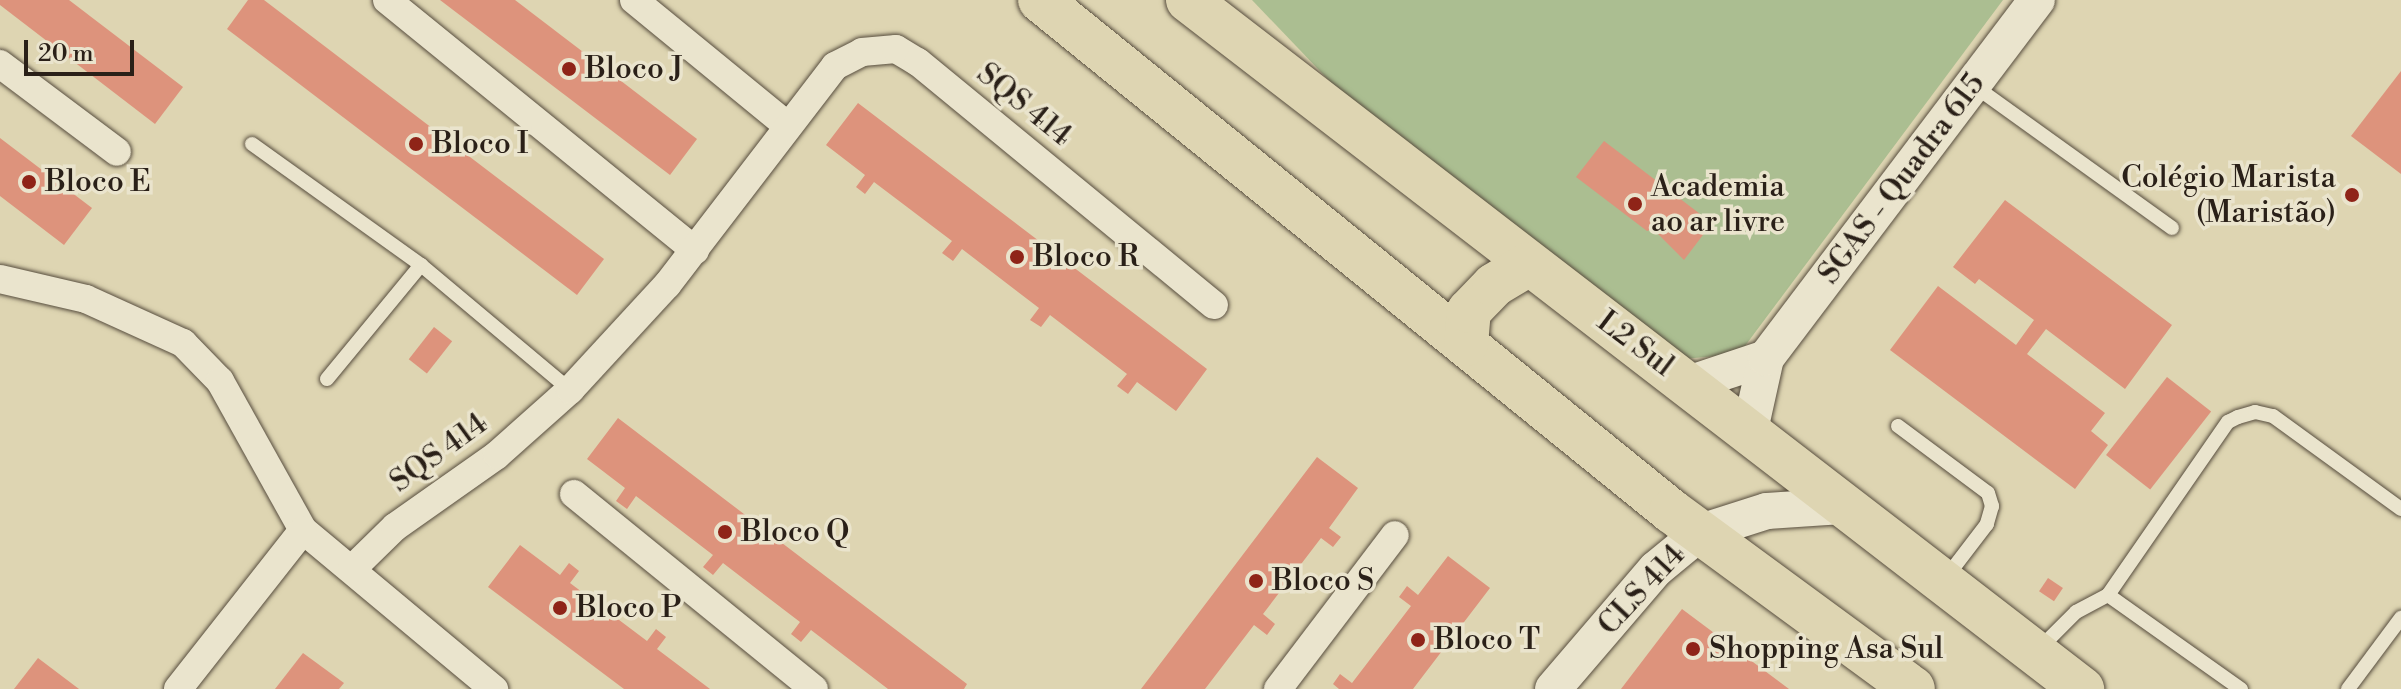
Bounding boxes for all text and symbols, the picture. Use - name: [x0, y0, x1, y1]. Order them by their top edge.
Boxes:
- scale bar: [28, 24, 138, 74]
- text: 20 m: [38, 39, 94, 69]
- place label: Bloco J: [585, 51, 684, 87]
- street label: SQS 414: [969, 56, 1079, 154]
- marker: Bloco J: [560, 60, 578, 78]
- street label: SGAS - Quadra 615: [1811, 67, 1993, 291]
- place label: Bloco I: [432, 126, 528, 162]
- marker: Bloco I: [407, 135, 425, 153]
- place label: Colégio Marista (Maristão): [2121, 160, 2336, 230]
- place label: Bloco E: [45, 164, 151, 200]
- place label: Academia ao ar livre: [1651, 169, 1785, 240]
- marker: Bloco E: [20, 173, 38, 191]
- marker: Colégio Marista (Maristão): [2343, 186, 2361, 204]
- marker: Academia ao ar livre: [1626, 195, 1644, 213]
- place label: Bloco R: [1033, 239, 1139, 275]
- marker: Bloco R: [1008, 248, 1026, 266]
- street label: L2 Sul: [1590, 304, 1680, 384]
- street label: SQS 414: [383, 406, 495, 500]
- place label: Bloco Q: [741, 514, 849, 550]
- marker: Bloco Q: [716, 523, 734, 541]
- street label: CLS 414: [1591, 537, 1693, 643]
- place label: Bloco S: [1272, 563, 1374, 599]
- marker: Bloco S: [1247, 572, 1265, 590]
- place label: Bloco P: [576, 590, 682, 626]
- marker: Bloco P: [551, 599, 569, 617]
- place label: Bloco T: [1434, 622, 1540, 658]
- marker: Bloco T: [1409, 631, 1427, 649]
- place label: Shopping Asa Sul: [1709, 631, 1943, 667]
- marker: Shopping Asa Sul: [1684, 640, 1702, 658]

